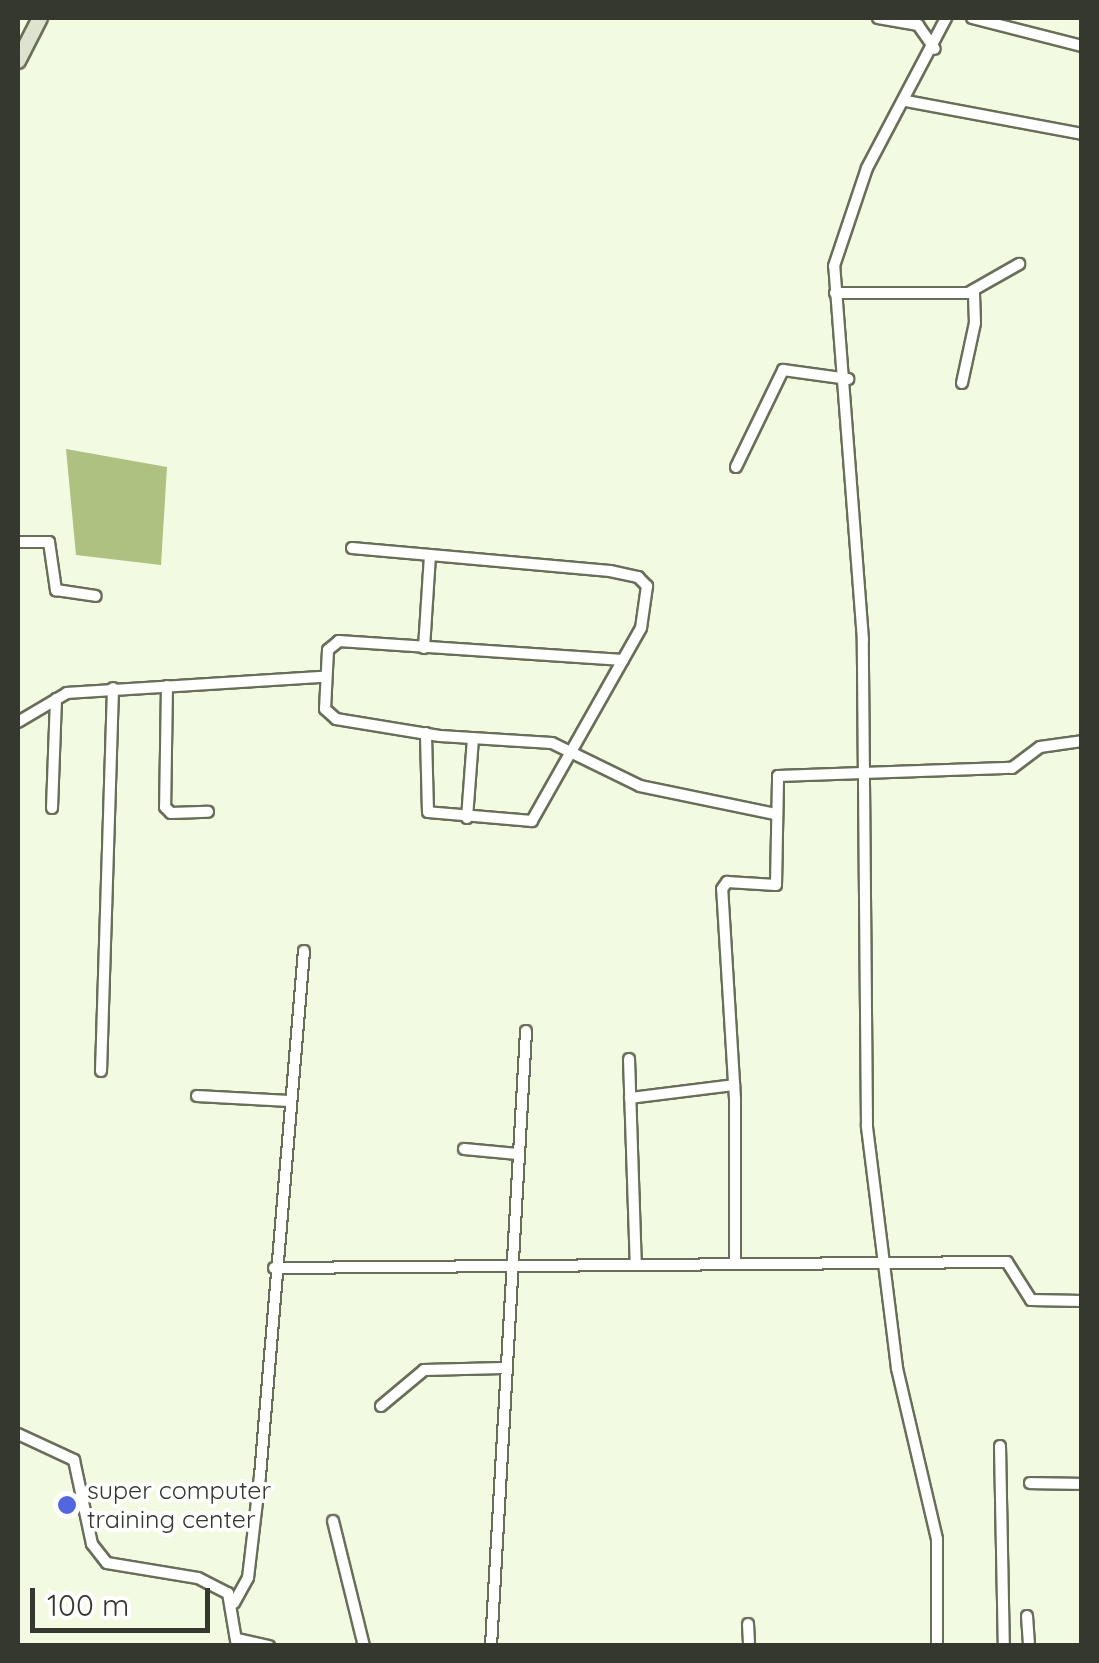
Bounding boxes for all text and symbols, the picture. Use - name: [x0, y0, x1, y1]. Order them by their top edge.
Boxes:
- place label: super computer training center: [87, 1476, 271, 1535]
- marker: super computer training center: [56, 1494, 78, 1516]
- scale bar: [35, 1568, 215, 1630]
- text: 100 m: [47, 1586, 129, 1624]

